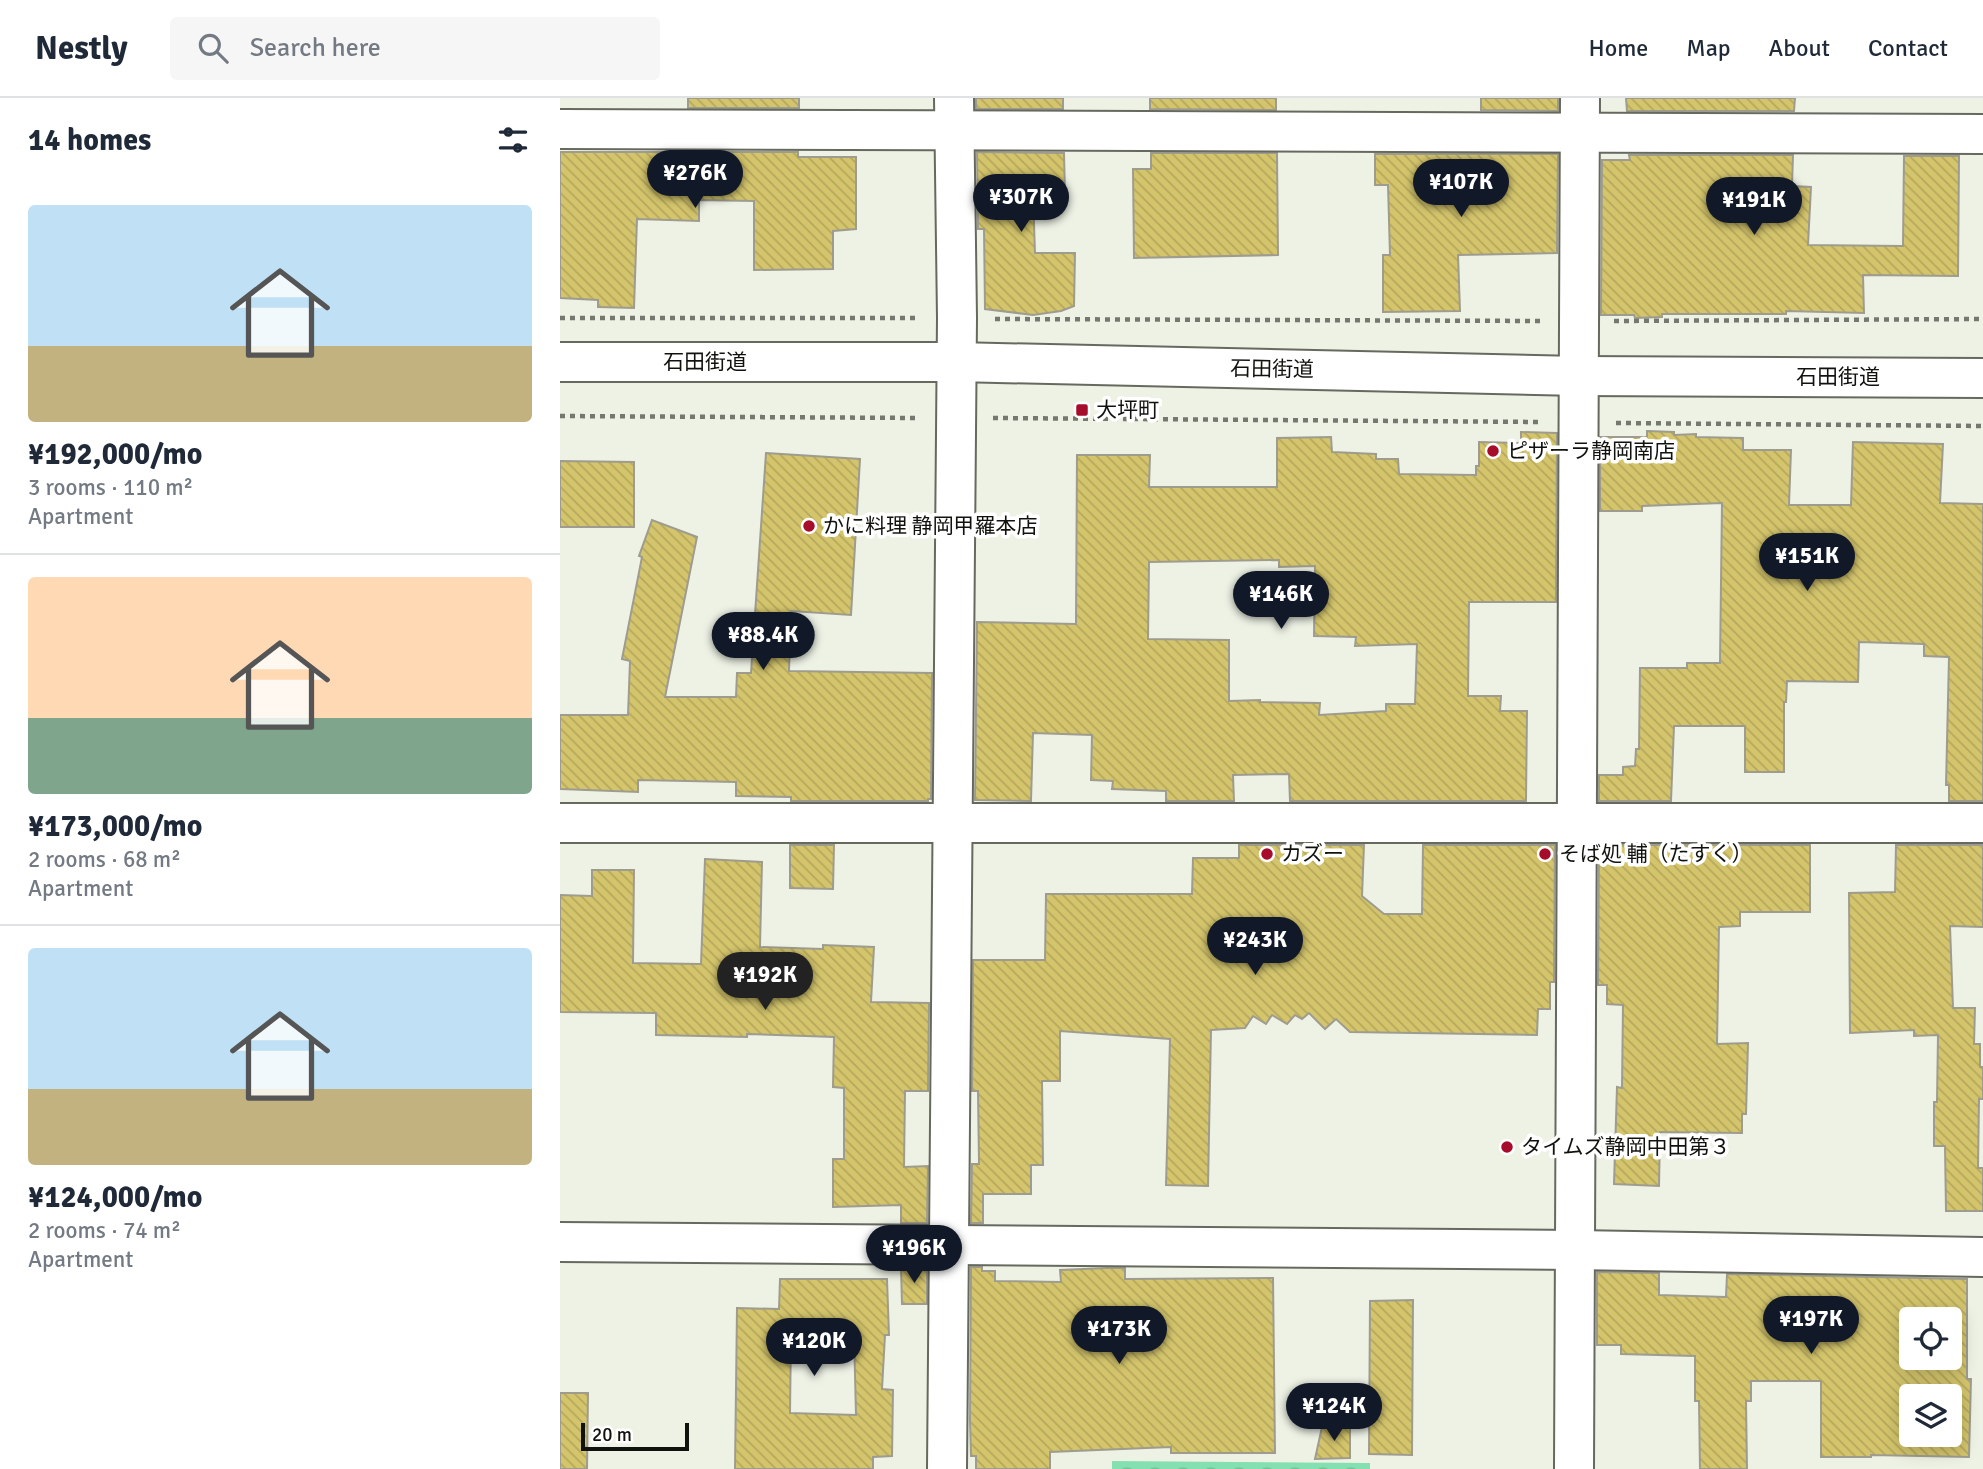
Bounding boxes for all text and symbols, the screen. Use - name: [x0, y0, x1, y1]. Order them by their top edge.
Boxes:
- search box: [170, 17, 660, 80]
- text: Nestly: [35, 28, 128, 69]
- icon: search: [194, 29, 232, 67]
- text: Search here: [250, 32, 381, 64]
- text: Home: [1588, 33, 1648, 63]
- text: Map: [1686, 33, 1731, 63]
- text: About: [1769, 33, 1830, 63]
- text: Contact: [1868, 33, 1948, 63]
- icon: filters: [494, 121, 532, 159]
- text: 14 homes: [28, 122, 151, 159]
- pin: ¥276K: [646, 150, 744, 210]
- text: ¥276K: [663, 158, 727, 187]
- pin: ¥107K: [1412, 159, 1510, 219]
- text: ¥107K: [1429, 167, 1493, 196]
- pin: ¥307K: [972, 174, 1070, 234]
- pin: ¥191K: [1705, 178, 1803, 237]
- text: ¥307K: [989, 182, 1053, 211]
- text: ¥191K: [1722, 185, 1786, 214]
- icon: home: [217, 250, 343, 376]
- street label: 石田街道: [663, 349, 747, 375]
- street label: 石田街道: [1230, 355, 1314, 383]
- street label: 石田街道: [1796, 364, 1880, 390]
- place label: 大坪町: [1096, 397, 1159, 423]
- marker: 大坪町: [1074, 402, 1090, 418]
- text: ¥192,000/mo: [28, 436, 202, 473]
- place label: ピザーラ静岡南店: [1507, 438, 1675, 464]
- marker: ピザーラ静岡南店: [1485, 443, 1501, 459]
- text: 3 rooms · 110 m²: [28, 473, 193, 502]
- text: Apartment: [28, 502, 133, 531]
- place label: かに料理 静岡甲羅本店: [823, 513, 1038, 539]
- marker: かに料理 静岡甲羅本店: [801, 518, 817, 534]
- pin: ¥151K: [1758, 533, 1856, 593]
- text: ¥151K: [1775, 541, 1839, 570]
- pin: ¥146K: [1232, 572, 1330, 631]
- text: ¥146K: [1249, 579, 1313, 608]
- pin: ¥88.4K: [706, 612, 820, 672]
- text: ¥88.4K: [728, 620, 798, 649]
- icon: home: [217, 622, 343, 748]
- text: ¥173,000/mo: [28, 808, 202, 845]
- place label: カズー: [1281, 841, 1344, 867]
- place label: そば処 輔（たすく）: [1559, 841, 1753, 867]
- text: 2 rooms · 68 m²: [28, 845, 181, 874]
- marker: カズー: [1259, 846, 1275, 862]
- marker: そば処 輔（たすく）: [1537, 846, 1553, 862]
- text: Apartment: [28, 874, 133, 903]
- pin: ¥243K: [1206, 918, 1304, 977]
- text: ¥243K: [1223, 925, 1287, 954]
- pin: ¥192K: [716, 953, 814, 1012]
- text: ¥192K: [733, 960, 797, 989]
- icon: home: [217, 993, 343, 1119]
- place label: タイムズ静岡中田第３: [1521, 1134, 1731, 1160]
- marker: タイムズ静岡中田第３: [1499, 1139, 1515, 1155]
- text: ¥124,000/mo: [28, 1179, 202, 1216]
- text: 2 rooms · 74 m²: [28, 1216, 181, 1245]
- pin: ¥196K: [865, 1226, 963, 1285]
- text: ¥196K: [882, 1233, 946, 1262]
- text: Apartment: [28, 1245, 133, 1274]
- pin: ¥197K: [1762, 1296, 1860, 1356]
- text: ¥197K: [1779, 1304, 1843, 1333]
- pin: ¥173K: [1070, 1306, 1168, 1366]
- map controls: [1899, 1307, 1962, 1447]
- button: locate: [1899, 1307, 1962, 1370]
- text: ¥173K: [1087, 1314, 1151, 1343]
- pin: ¥120K: [765, 1318, 863, 1378]
- text: ¥120K: [782, 1326, 846, 1355]
- pin: ¥124K: [1285, 1384, 1383, 1443]
- button: layers: [1899, 1384, 1962, 1447]
- text: ¥124K: [1302, 1391, 1366, 1420]
- scale bar: [581, 1420, 690, 1452]
- text: 20 m: [592, 1423, 632, 1447]

